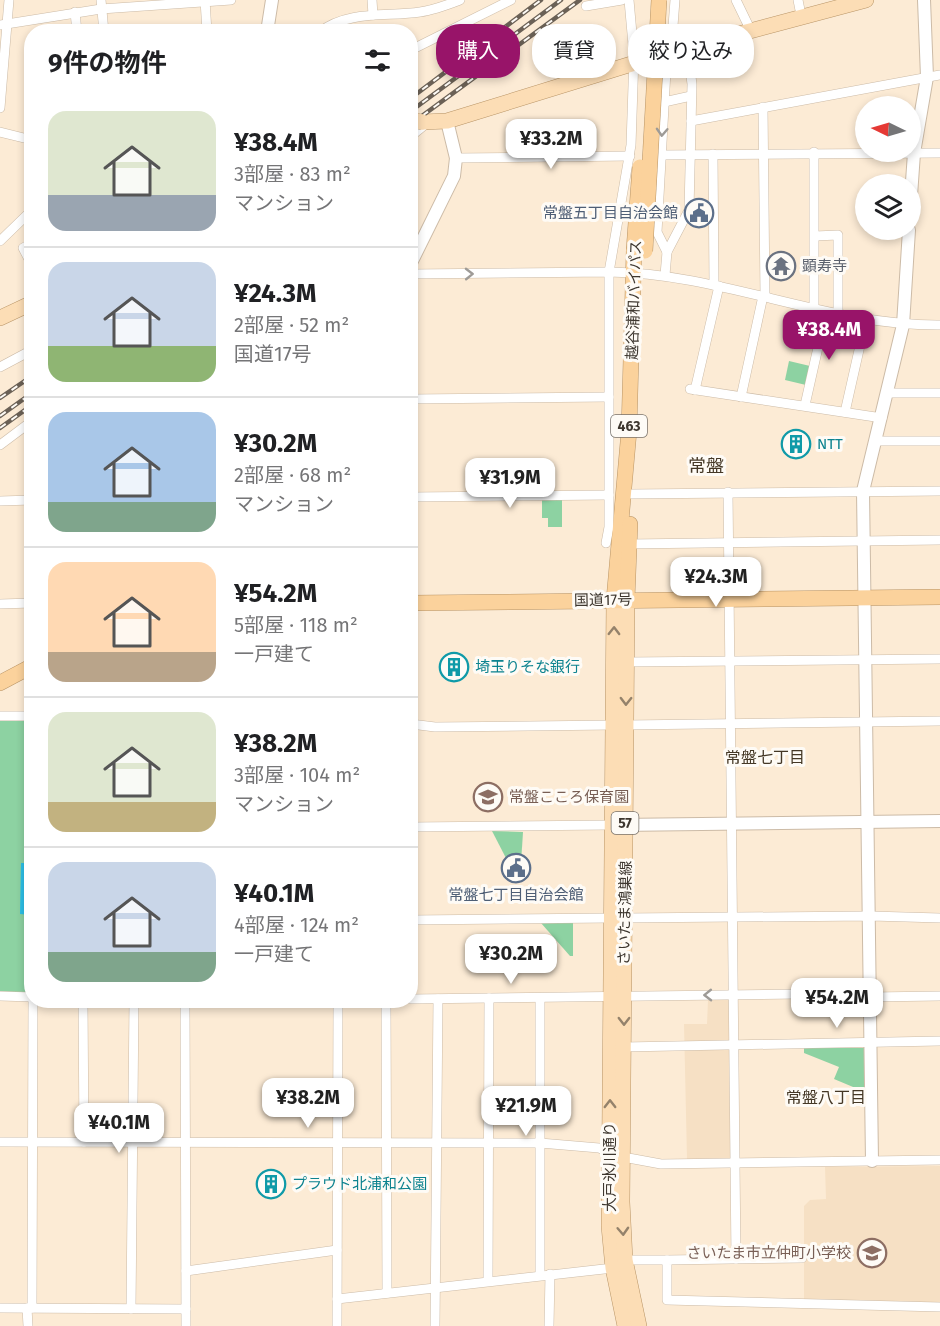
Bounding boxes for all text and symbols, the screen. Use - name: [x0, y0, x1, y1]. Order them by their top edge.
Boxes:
- chip: 購入: [436, 24, 520, 78]
- chip: 賃貸: [532, 24, 616, 78]
- chip: 絞り込み: [628, 24, 754, 78]
- icon: filters: [361, 44, 394, 77]
- text: 9件の物件: [48, 48, 167, 79]
- north arrow: [855, 96, 921, 162]
- map controls: [855, 96, 921, 240]
- pin: ¥33.2M: [502, 119, 600, 170]
- text: ¥33.2M: [520, 126, 582, 150]
- text: ¥38.4M: [234, 127, 318, 158]
- one-way arrow: [656, 128, 669, 137]
- icon: home: [96, 135, 168, 207]
- text: 3部屋 · 83 m²: [234, 162, 351, 186]
- button: layers: [855, 174, 921, 240]
- text: マンション: [234, 191, 334, 215]
- public building icon: 常盤五丁目自治会館: [683, 197, 715, 229]
- place label: 常盤五丁目自治会館: [543, 204, 678, 222]
- street label: 越谷浦和バイパス: [623, 240, 645, 361]
- temple icon: 顕寿寺: [765, 250, 797, 282]
- place label: 顕寿寺: [802, 257, 847, 275]
- one-way arrow: [465, 268, 474, 280]
- text: ¥24.3M: [234, 278, 316, 309]
- icon: home: [96, 286, 168, 358]
- pin: ¥38.4M: [780, 310, 878, 361]
- text: 2部屋 · 52 m²: [234, 313, 349, 337]
- text: ¥38.4M: [797, 317, 861, 341]
- text: 国道17号: [234, 342, 312, 366]
- road number: 463: [611, 415, 647, 437]
- text: ¥30.2M: [234, 428, 317, 459]
- building icon: NTT: [780, 428, 812, 460]
- place label: NTT: [817, 435, 843, 453]
- icon: home: [96, 436, 168, 508]
- district label: 常盤: [688, 455, 724, 477]
- pin: ¥31.9M: [461, 458, 559, 509]
- text: 2部屋 · 68 m²: [234, 463, 351, 487]
- text: ¥31.9M: [479, 465, 541, 489]
- text: マンション: [234, 492, 334, 516]
- pin: ¥24.3M: [667, 557, 765, 608]
- text: ¥24.3M: [684, 564, 748, 588]
- text: ¥54.2M: [234, 578, 317, 609]
- icon: home: [96, 586, 168, 658]
- street label: 国道17号: [574, 590, 632, 610]
- text: 5部屋 · 118 m²: [234, 613, 358, 637]
- one-way arrow: [607, 627, 620, 636]
- text: 一戸建て: [234, 642, 314, 666]
- building icon: 埼玉りそな銀行: [438, 651, 470, 683]
- place label: 埼玉りそな銀行: [475, 658, 580, 676]
- one-way arrow: [620, 696, 633, 705]
- text: ¥38.2M: [234, 728, 317, 759]
- icon: home: [96, 736, 168, 808]
- district label: 常盤七丁目: [725, 748, 805, 767]
- text: 3部屋 · 104 m²: [234, 763, 360, 787]
- school or university icon: 常盤こころ保育園: [472, 781, 504, 813]
- place label: 常盤こころ保育園: [509, 788, 629, 806]
- text: マンション: [234, 792, 334, 816]
- road number: 57: [612, 812, 638, 834]
- public building icon: 常盤七丁目自治会館: [500, 852, 532, 884]
- street label: さいたま鴻巣線: [615, 861, 635, 965]
- text: ¥40.1M: [234, 878, 314, 909]
- icon: home: [96, 886, 168, 958]
- place label: 常盤七丁目自治会館: [448, 886, 584, 904]
- text: 4部屋 · 124 m²: [234, 913, 359, 937]
- pin: ¥30.2M: [462, 934, 560, 985]
- text: ¥30.2M: [479, 941, 543, 965]
- text: 一戸建て: [234, 942, 314, 966]
- pin: ¥54.2M: [788, 978, 886, 1029]
- text: ¥54.2M: [805, 985, 869, 1009]
- one-way arrow: [703, 989, 712, 1001]
- one-way arrow: [618, 1017, 630, 1026]
- pin: ¥38.2M: [259, 1078, 357, 1129]
- text: ¥38.2M: [276, 1085, 340, 1109]
- pin: ¥21.9M: [477, 1086, 575, 1137]
- district label: 常盤八丁目: [786, 1088, 866, 1107]
- text: ¥21.9M: [495, 1093, 557, 1117]
- one-way arrow: [604, 1099, 616, 1108]
- pin: ¥40.1M: [70, 1103, 168, 1154]
- text: ¥40.1M: [88, 1110, 150, 1134]
- street label: 大戸氷川通り: [601, 1122, 619, 1212]
- building icon: プラウド北浦和公園: [255, 1168, 287, 1200]
- place label: プラウド北浦和公園: [292, 1175, 427, 1193]
- one-way arrow: [617, 1227, 630, 1236]
- school or university icon: さいたま市立仲町小学校: [856, 1237, 888, 1269]
- place label: さいたま市立仲町小学校: [686, 1244, 851, 1262]

